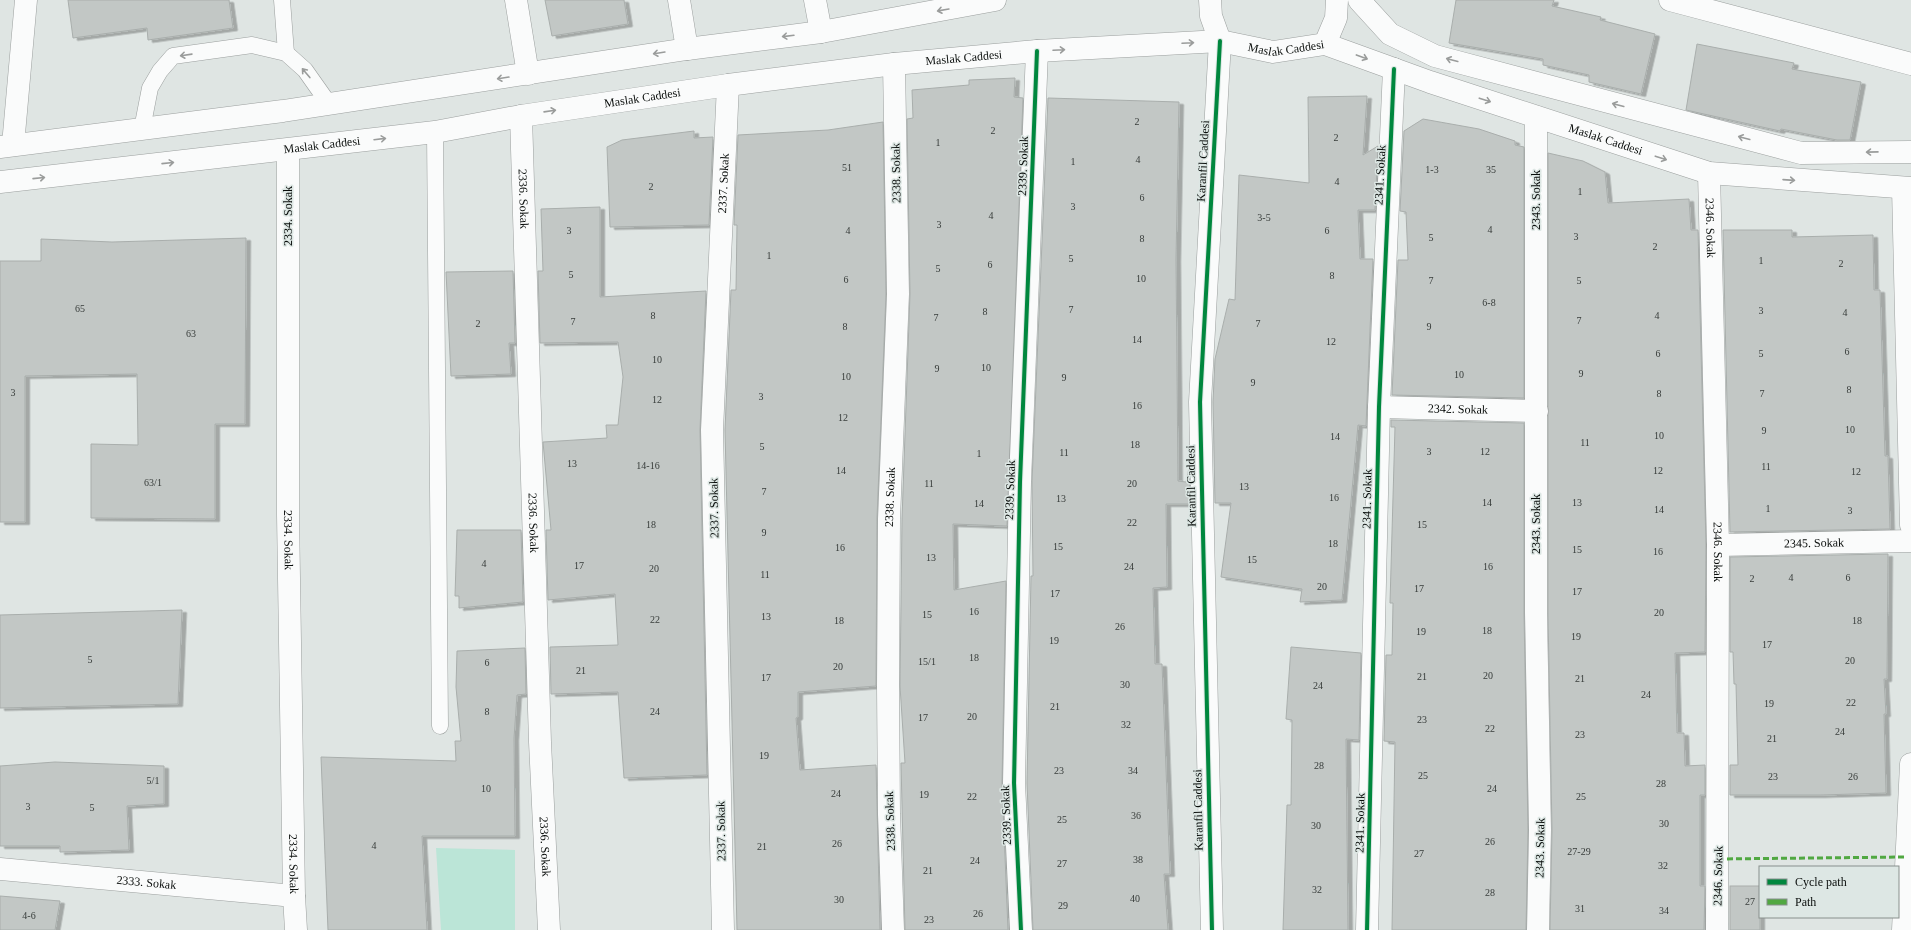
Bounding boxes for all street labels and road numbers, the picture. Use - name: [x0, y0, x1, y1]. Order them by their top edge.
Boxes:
- street label: Maslak Caddesi: [1247, 37, 1326, 59]
- street label: Maslak Caddesi: [925, 47, 1003, 68]
- street label: Maslak Caddesi: [603, 85, 682, 110]
- street label: Karanfil Caddesi: [1194, 119, 1212, 202]
- street label: Maslak Caddesi: [1567, 121, 1645, 158]
- street label: Maslak Caddesi: [283, 134, 362, 156]
- street label: 2339. Sokak: [1015, 136, 1031, 196]
- street label: 2338. Sokak: [888, 143, 904, 203]
- street label: 2341. Sokak: [1371, 145, 1389, 205]
- street label: 2337. Sokak: [715, 153, 732, 214]
- street label: 2336. Sokak: [516, 169, 531, 229]
- street label: 2343. Sokak: [1529, 170, 1543, 230]
- street label: 2334. Sokak: [281, 186, 295, 246]
- street label: 2346. Sokak: [1703, 198, 1718, 258]
- street label: 2342. Sokak: [1428, 401, 1488, 417]
- street label: Karanfil Caddesi: [1183, 444, 1199, 527]
- street label: 2339. Sokak: [1002, 460, 1018, 520]
- street label: 2338. Sokak: [882, 467, 898, 527]
- street label: 2341. Sokak: [1359, 469, 1375, 529]
- street label: 2337. Sokak: [706, 478, 722, 538]
- street label: 2336. Sokak: [525, 493, 541, 553]
- street label: 2343. Sokak: [1529, 494, 1543, 554]
- street label: 2334. Sokak: [281, 510, 296, 570]
- street label: 2346. Sokak: [1710, 522, 1725, 582]
- street label: 2345. Sokak: [1784, 535, 1844, 551]
- street label: Karanfil Caddesi: [1190, 768, 1206, 851]
- street label: 2339. Sokak: [998, 785, 1014, 845]
- street label: 2338. Sokak: [882, 791, 898, 851]
- street label: 2341. Sokak: [1352, 793, 1368, 853]
- street label: 2337. Sokak: [713, 801, 729, 861]
- street label: 2336. Sokak: [537, 816, 553, 877]
- street label: 2343. Sokak: [1532, 818, 1548, 878]
- street label: 2334. Sokak: [286, 834, 301, 894]
- street label: 2346. Sokak: [1710, 846, 1726, 906]
- street label: 2333. Sokak: [116, 873, 177, 892]

